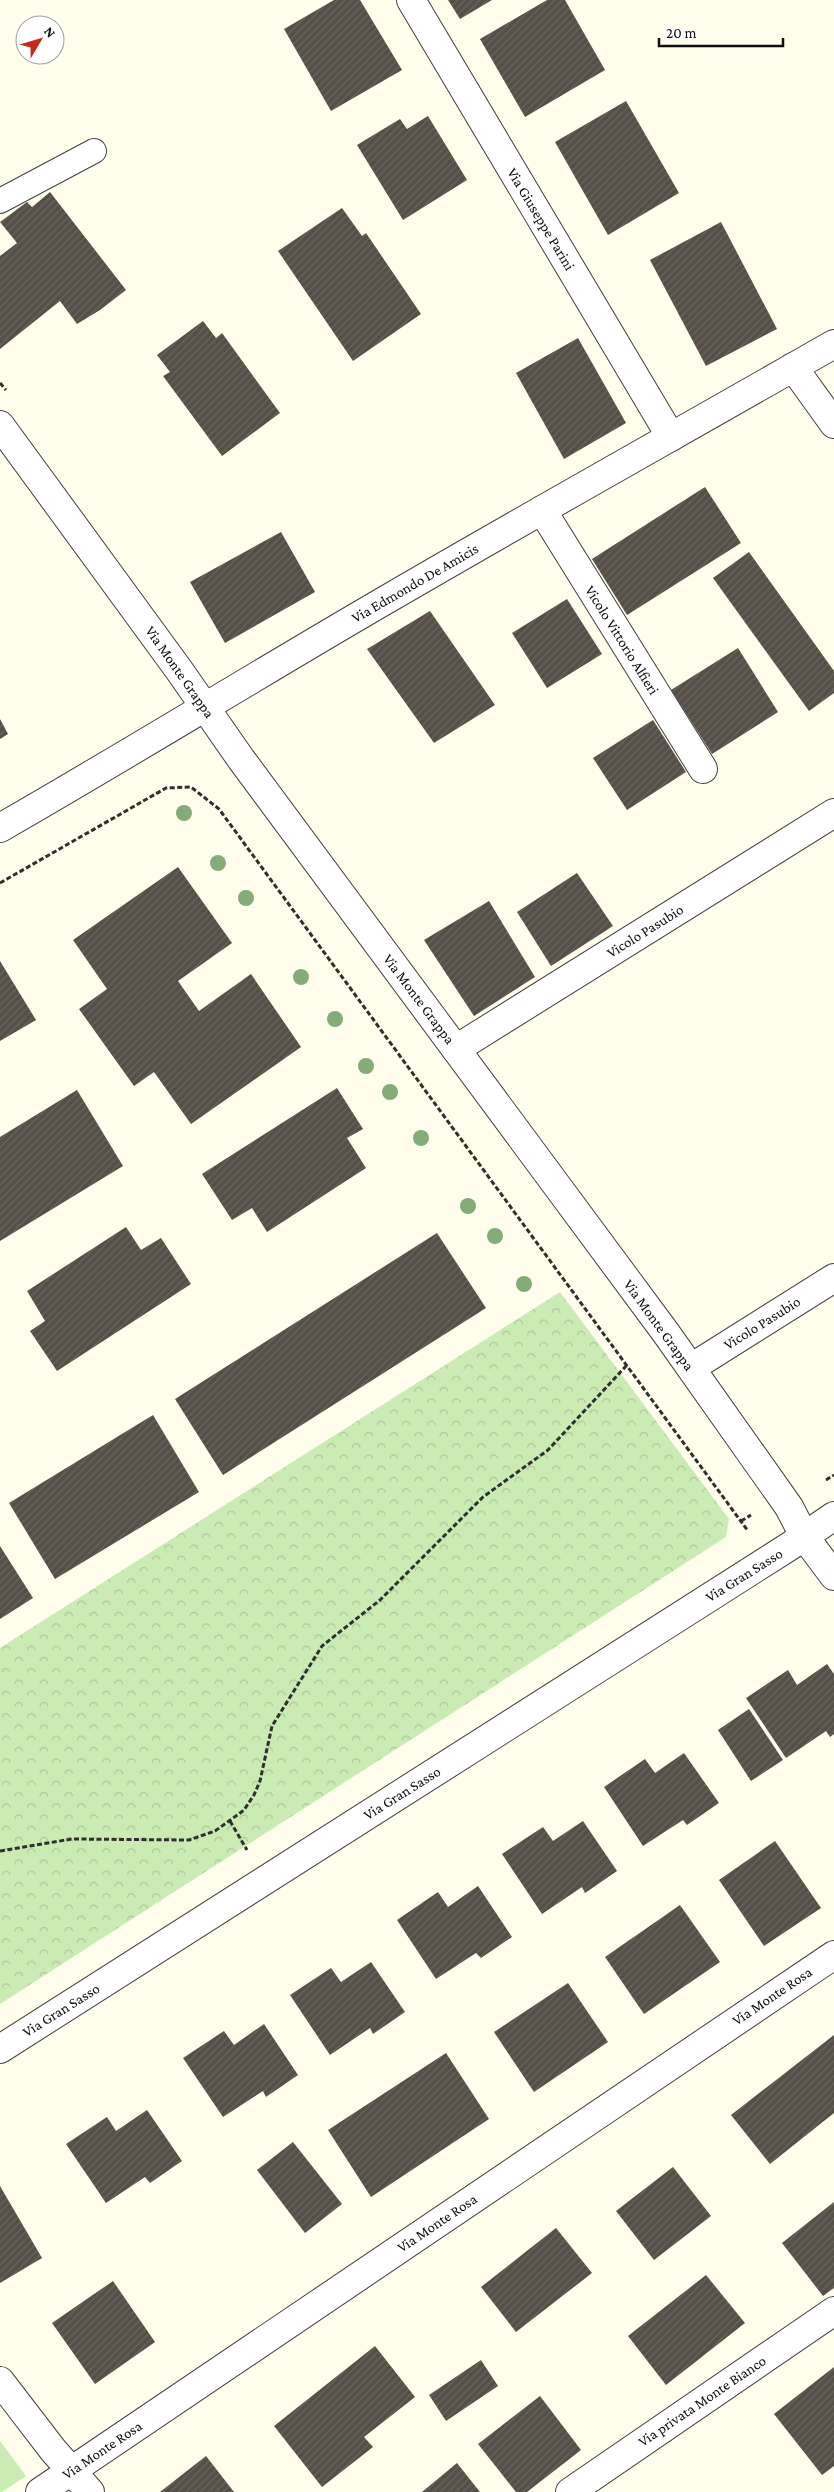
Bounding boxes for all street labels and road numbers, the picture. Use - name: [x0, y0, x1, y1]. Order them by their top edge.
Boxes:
- street label: Via Giuseppe Parini: [503, 165, 578, 274]
- street label: Via Edmondo De Amicis: [349, 540, 481, 626]
- street label: Vicolo Vittorio Alfieri: [582, 583, 662, 697]
- street label: Via Monte Grappa: [142, 623, 218, 722]
- street label: Vicolo Pasubio: [604, 901, 686, 961]
- street label: Via Monte Grappa: [379, 951, 458, 1048]
- street label: Via Monte Grappa: [620, 1276, 697, 1374]
- street label: Vicolo Pasubio: [721, 1293, 803, 1353]
- street label: Via Gran Sasso: [703, 1545, 785, 1605]
- street label: Via Gran Sasso: [361, 1763, 443, 1823]
- street label: Via Monte Rosa: [729, 1963, 815, 2029]
- street label: Via Gran Sasso: [20, 1980, 102, 2040]
- street label: Via Monte Rosa: [394, 2190, 480, 2256]
- street label: Via privata Monte Bianco: [635, 2352, 769, 2451]
- street label: Via Monte Rosa: [59, 2417, 145, 2483]

